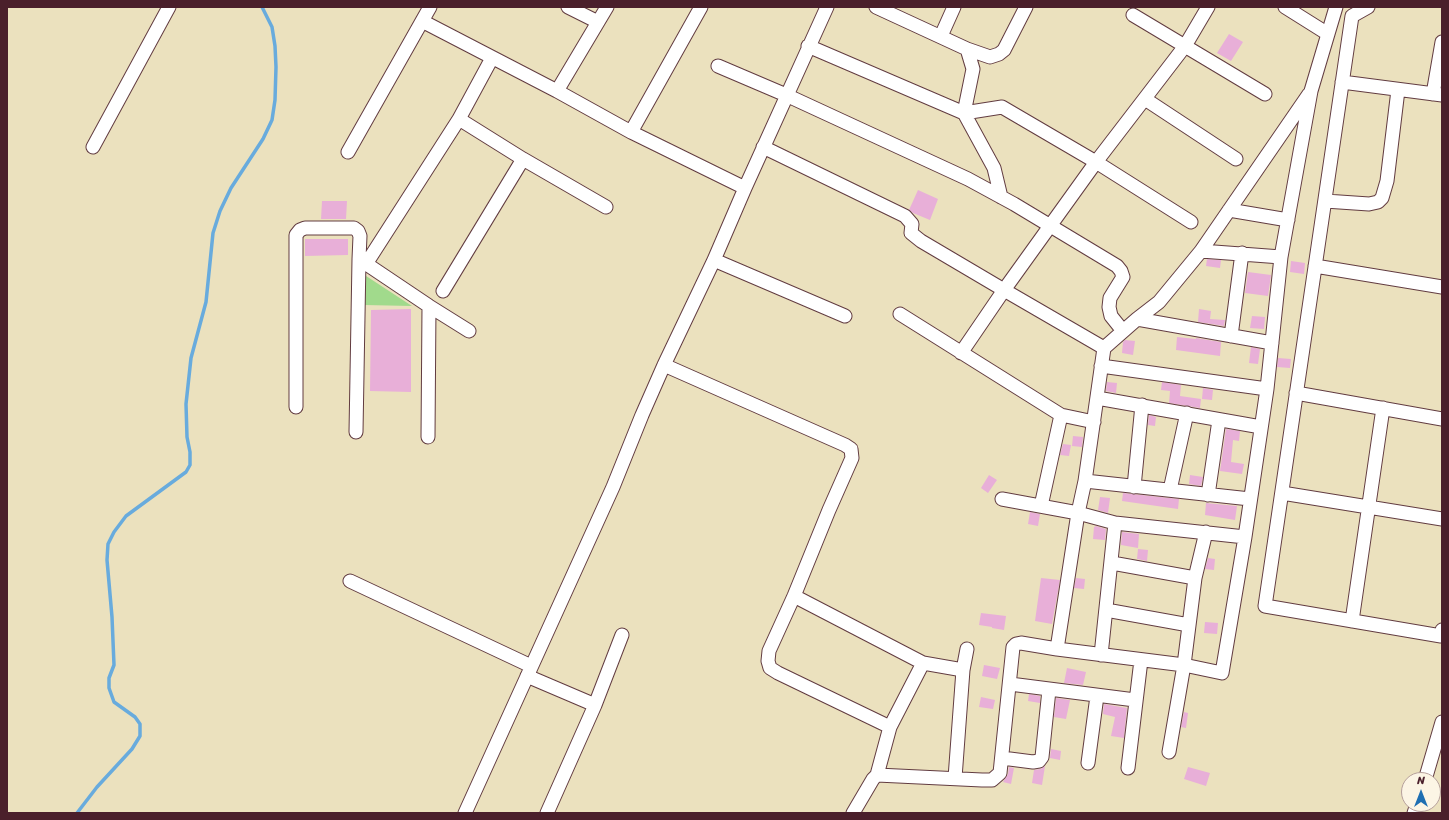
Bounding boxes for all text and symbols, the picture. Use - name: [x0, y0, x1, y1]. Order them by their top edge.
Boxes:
- text: N: [1417, 771, 1425, 790]
- north arrow: [1401, 772, 1441, 812]

